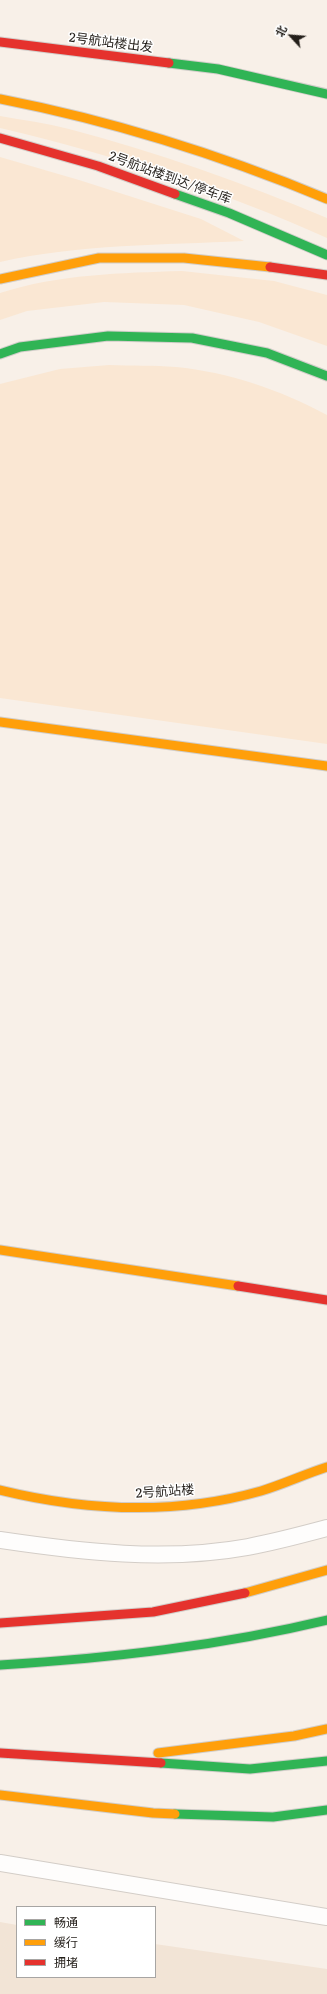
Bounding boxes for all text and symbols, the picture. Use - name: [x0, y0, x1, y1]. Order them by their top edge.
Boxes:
- north arrow: [271, 16, 311, 56]
- text: 北: [271, 22, 290, 39]
- street label: 2号航站楼出发: [68, 30, 154, 56]
- street label: 2号航站楼到达/停车库: [107, 149, 233, 207]
- street label: 2号航站楼: [135, 1482, 195, 1502]
- legend: [16, 1906, 156, 1978]
- text: 畅通: [54, 1913, 78, 1931]
- text: 缓行: [54, 1933, 78, 1951]
- text: 拥堵: [54, 1953, 78, 1971]

